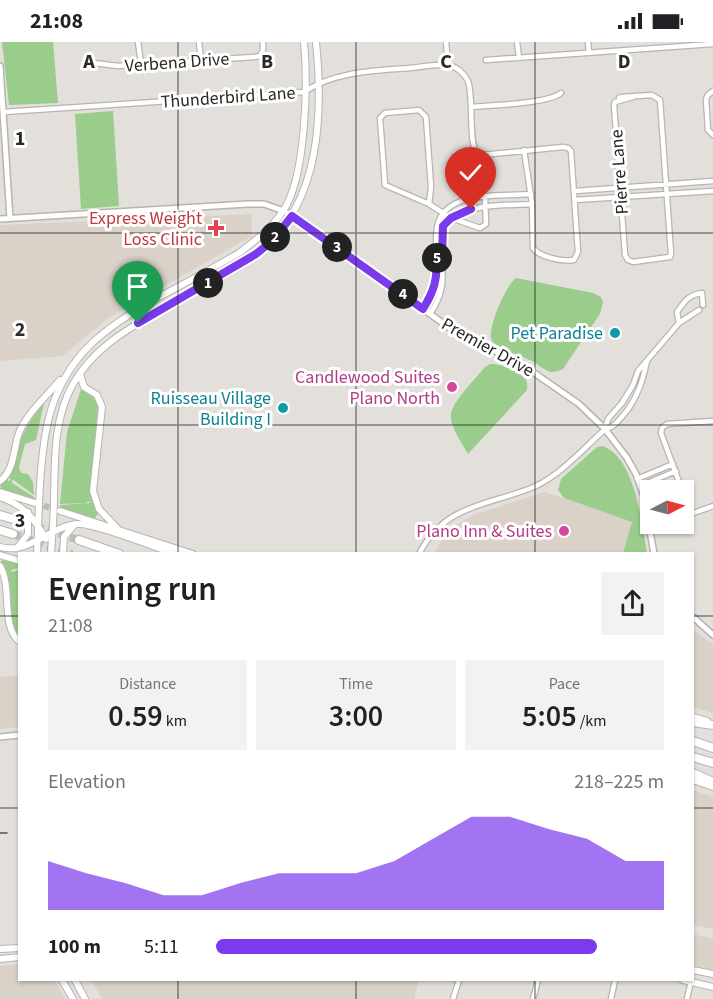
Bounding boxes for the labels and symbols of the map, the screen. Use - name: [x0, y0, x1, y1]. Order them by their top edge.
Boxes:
- street label: Verbena Drive: [124, 46, 230, 79]
- text: A: [82, 48, 95, 76]
- text: B: [261, 48, 273, 76]
- text: C: [440, 48, 452, 76]
- text: D: [618, 48, 630, 76]
- street label: Thunderbird Lane: [160, 80, 296, 115]
- text: 1: [15, 125, 25, 153]
- street label: Pierre Lane: [604, 129, 635, 215]
- pin: [445, 147, 496, 209]
- place label: Express Weight Loss Clinic: [89, 206, 202, 252]
- marker: Express Weight Loss Clinic: [207, 219, 225, 237]
- pin: 2: [260, 222, 290, 252]
- pin: 3: [322, 232, 352, 262]
- pin: 5: [422, 243, 452, 273]
- pin: [112, 261, 163, 323]
- pin: 1: [193, 268, 223, 298]
- pin: 4: [388, 279, 418, 309]
- street label: Premier Drive: [437, 312, 539, 383]
- text: 2: [15, 316, 25, 344]
- place label: Pet Paradise: [511, 321, 603, 346]
- marker: Pet Paradise: [608, 326, 622, 340]
- place label: Candlewood Suites Plano North: [295, 365, 440, 411]
- marker: Candlewood Suites Plano North: [445, 380, 459, 394]
- place label: Ruisseau Village Building I: [151, 386, 271, 432]
- marker: Ruisseau Village Building I: [276, 401, 290, 415]
- north arrow: [640, 480, 694, 534]
- text: 3: [15, 507, 25, 535]
- place label: Plano Inn & Suites: [416, 519, 552, 544]
- marker: Plano Inn & Suites: [557, 524, 571, 538]

